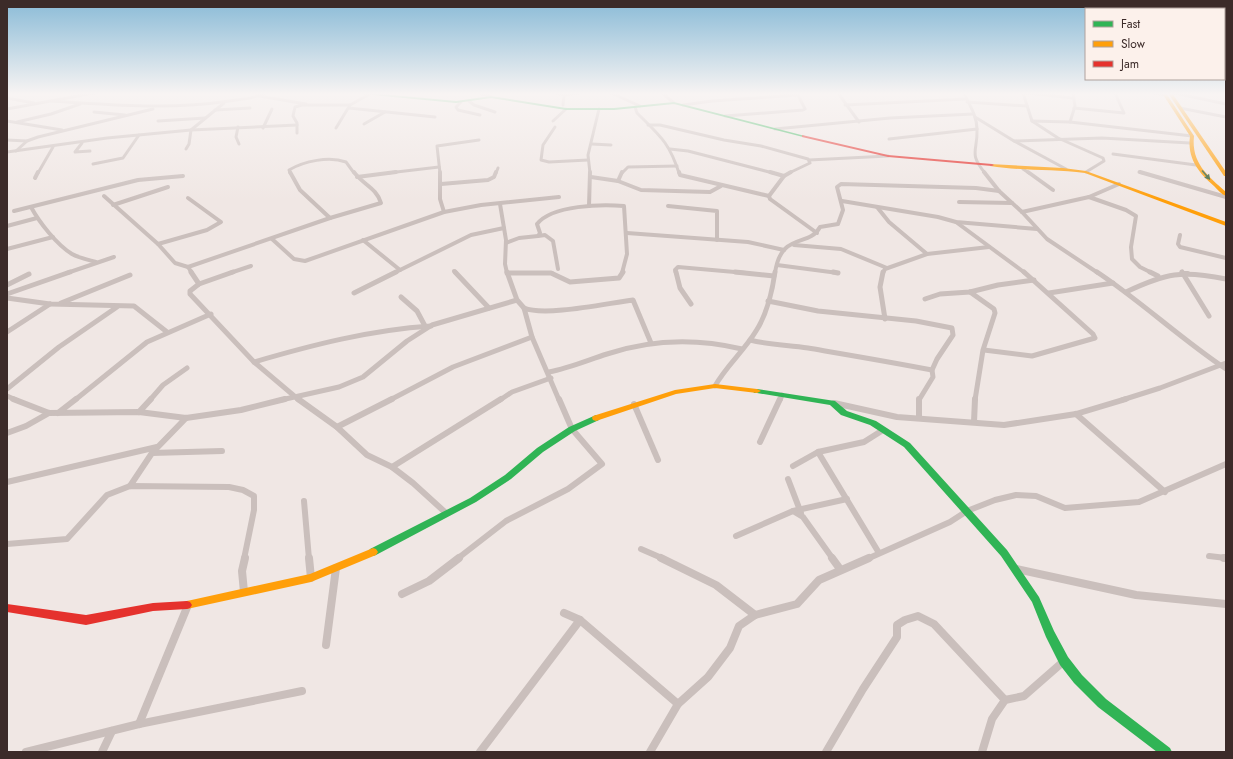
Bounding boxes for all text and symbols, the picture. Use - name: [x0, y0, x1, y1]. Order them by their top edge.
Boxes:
- legend: [1085, 8, 1225, 80]
- text: Fast: [1121, 15, 1140, 33]
- text: Slow: [1121, 35, 1146, 53]
- text: Jam: [1119, 55, 1139, 73]
- one-way arrow: [1201, 170, 1210, 181]

